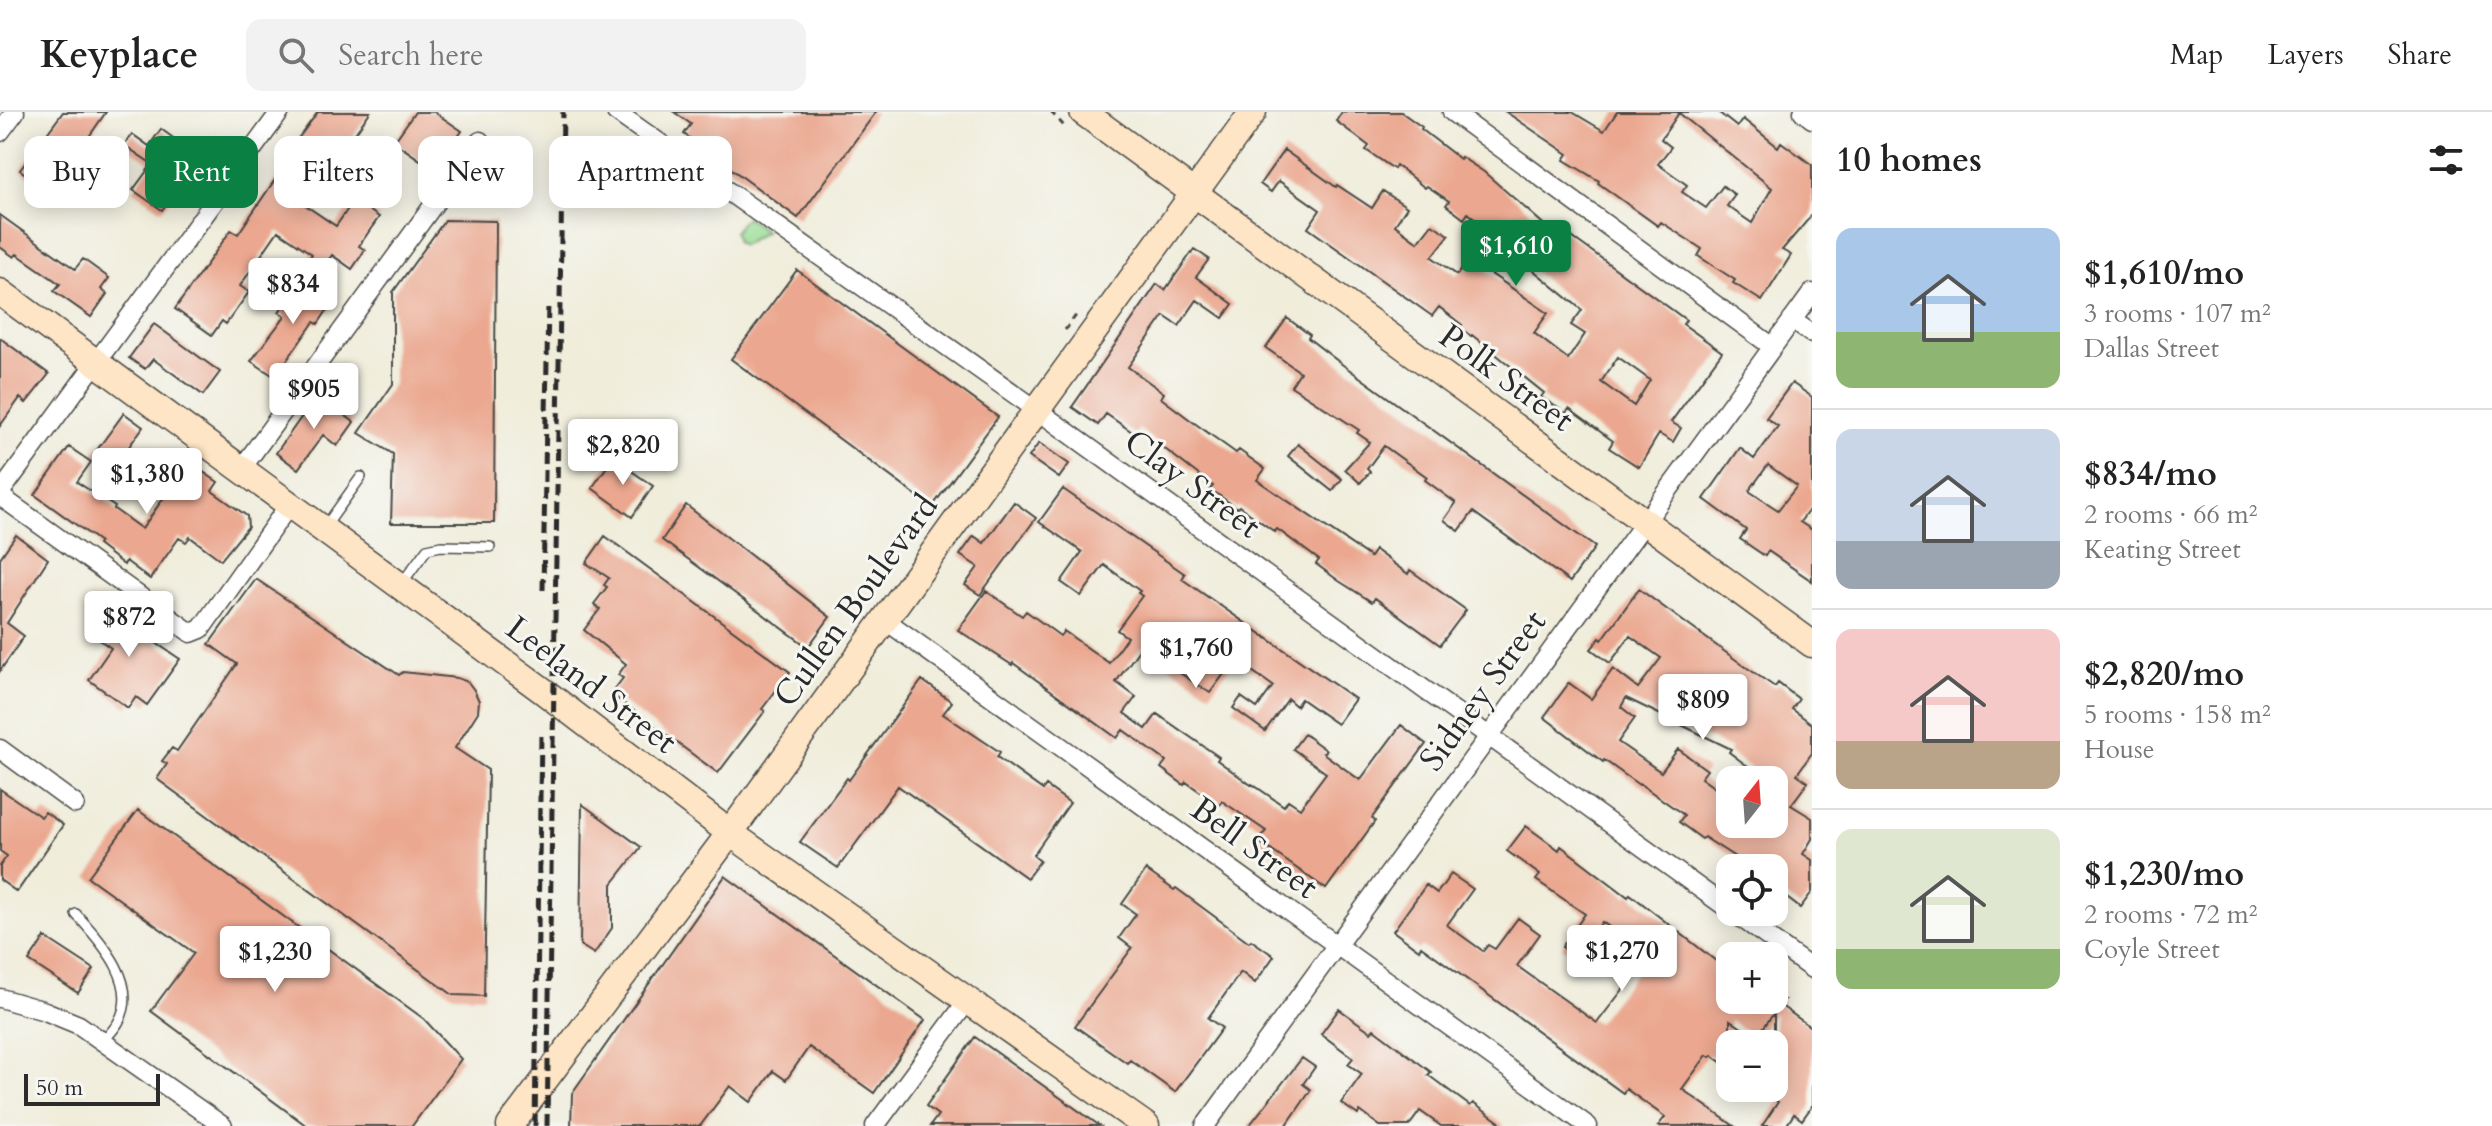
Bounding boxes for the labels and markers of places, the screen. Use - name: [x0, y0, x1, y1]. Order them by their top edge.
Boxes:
- pin: $1,610: [1451, 220, 1581, 288]
- pin: $834: [246, 258, 340, 326]
- pin: $905: [267, 363, 361, 431]
- pin: $2,820: [558, 419, 688, 487]
- pin: $1,380: [82, 448, 212, 516]
- pin: $872: [82, 591, 176, 659]
- pin: $1,760: [1131, 622, 1261, 690]
- pin: $809: [1656, 674, 1750, 742]
- pin: $1,270: [1557, 925, 1687, 993]
- pin: $1,230: [210, 926, 340, 994]

